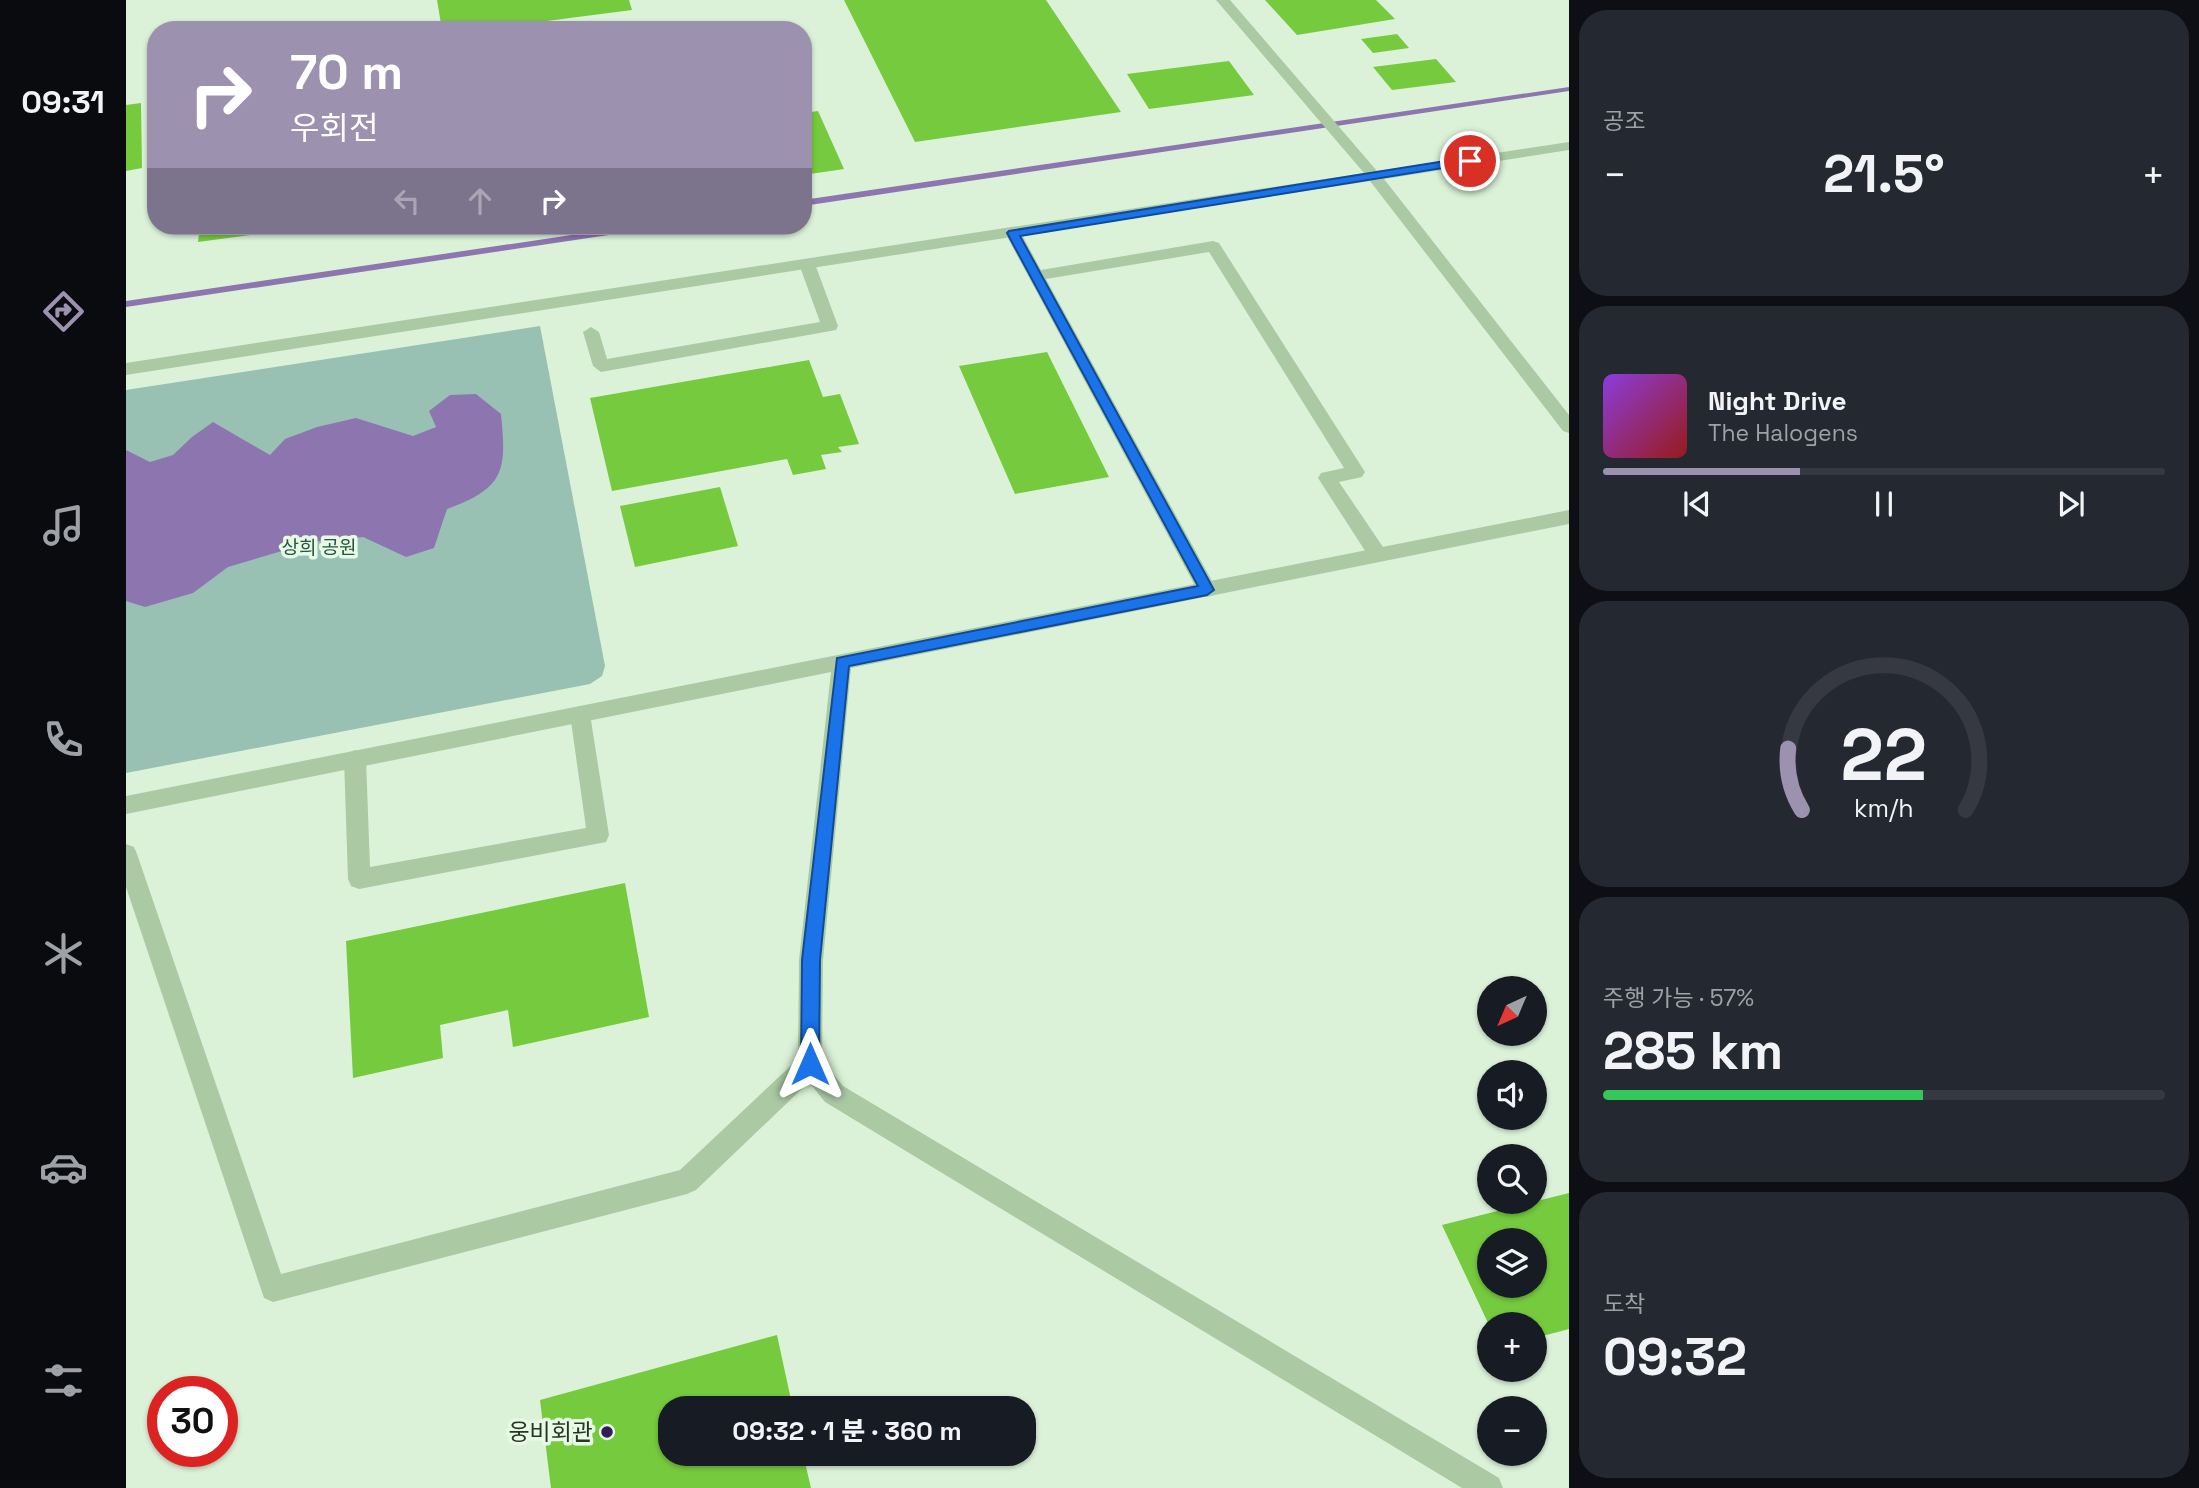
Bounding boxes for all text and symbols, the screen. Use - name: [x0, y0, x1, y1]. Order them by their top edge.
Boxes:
- text: 70 m: [290, 41, 403, 103]
- icon: right: [175, 49, 266, 140]
- text: 09:31: [21, 82, 105, 122]
- text: 공조: [1603, 106, 1645, 136]
- text: 우회전: [290, 108, 378, 148]
- pin: [1440, 131, 1500, 191]
- text: 21.5°: [1823, 141, 1945, 207]
- icon: arrive: [1451, 142, 1489, 180]
- text: −: [1603, 151, 1627, 199]
- text: +: [2141, 151, 2165, 199]
- icon: left: [388, 182, 426, 220]
- icon: ahead: [461, 182, 499, 220]
- icon: right: [534, 182, 572, 220]
- icon: directions: [39, 287, 88, 336]
- text: Night Drive: [1708, 384, 1846, 418]
- text: The Halogens: [1708, 418, 1858, 448]
- icon: previous: [1678, 485, 1716, 523]
- icon: pause: [1865, 485, 1903, 523]
- icon: next: [2052, 485, 2090, 523]
- icon: music: [39, 501, 88, 550]
- park label: 상희 공원: [282, 535, 356, 560]
- text: 22: [1841, 708, 1927, 801]
- icon: phone: [39, 715, 88, 764]
- text: km/h: [1854, 792, 1914, 824]
- icon: climate: [39, 929, 88, 978]
- north arrow: [1477, 976, 1547, 1046]
- map controls: [1477, 976, 1547, 1466]
- text: 주행 가능 · 57%: [1603, 983, 1754, 1013]
- text: 285 km: [1603, 1018, 1783, 1084]
- position arrow: [773, 1027, 847, 1101]
- button: sound: [1477, 1060, 1547, 1130]
- icon: car: [39, 1143, 88, 1192]
- button: search: [1477, 1144, 1547, 1214]
- button: layers: [1477, 1228, 1547, 1298]
- text: 도착: [1603, 1289, 1645, 1319]
- button: +: [1477, 1312, 1547, 1382]
- text: 09:32: [1603, 1324, 1747, 1390]
- icon: filters: [39, 1356, 88, 1405]
- speed limit sign: 30: [147, 1376, 238, 1467]
- button: −: [1477, 1396, 1547, 1466]
- text: 09:32 · 1 분 · 360 m: [732, 1414, 962, 1448]
- place label: 웅비회관: [508, 1417, 593, 1447]
- marker: 웅비회관: [599, 1424, 615, 1440]

